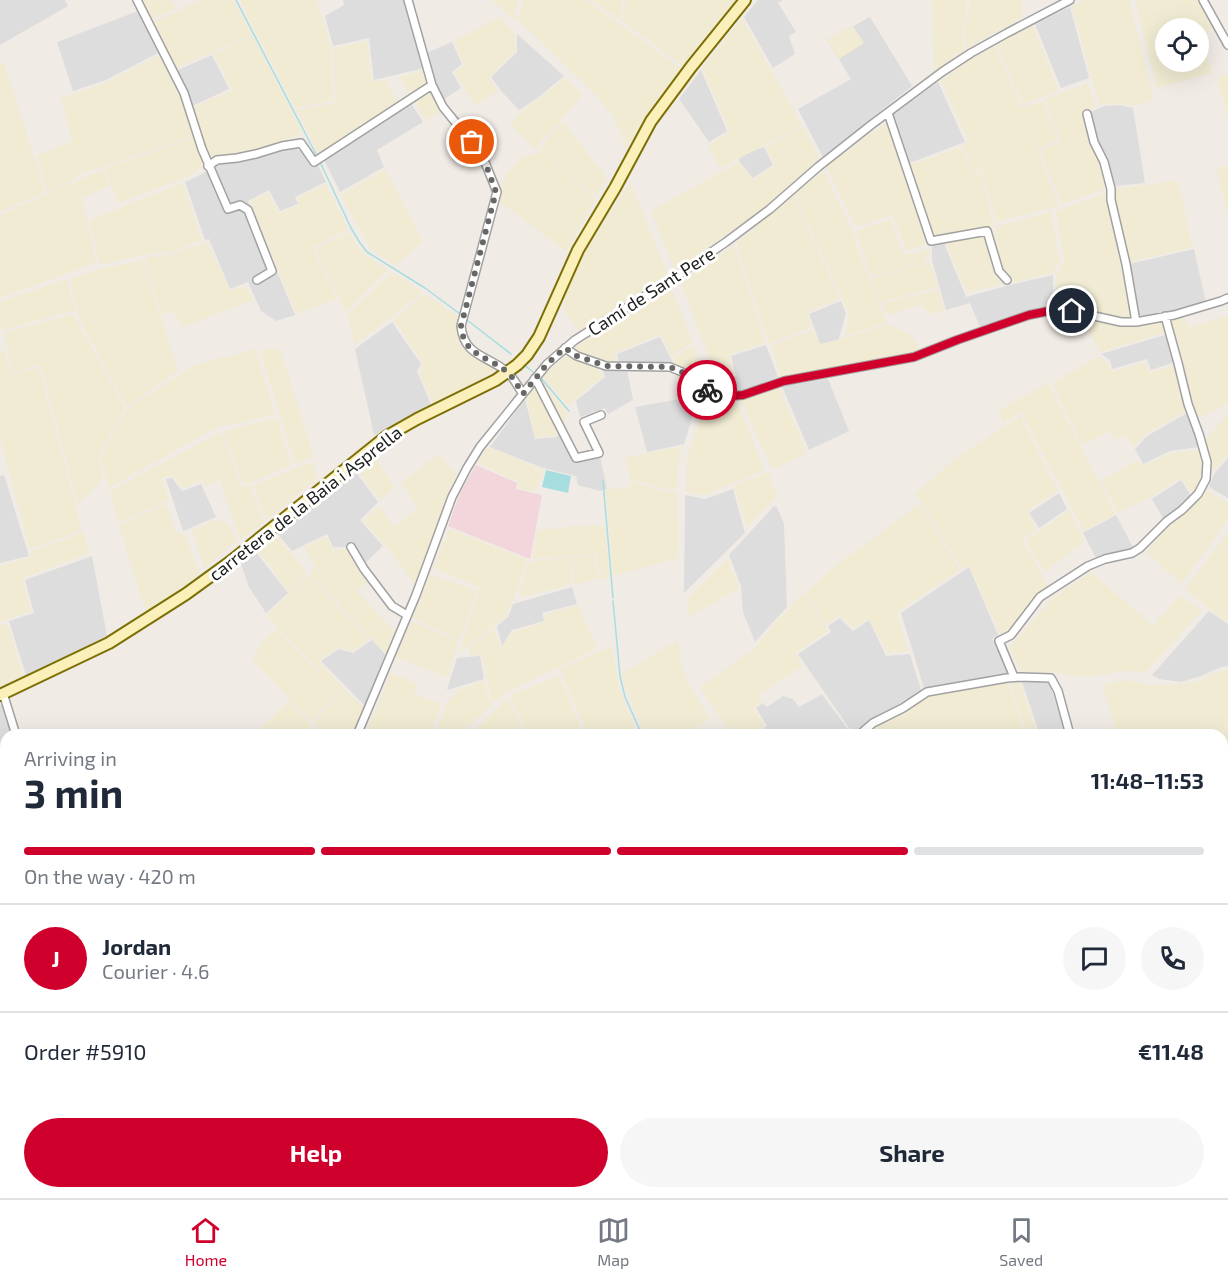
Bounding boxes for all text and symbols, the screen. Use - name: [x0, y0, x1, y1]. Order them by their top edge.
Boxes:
- map controls: [1155, 18, 1209, 72]
- button: locate: [1155, 18, 1209, 72]
- pin: [446, 116, 497, 167]
- icon: bag: [455, 125, 488, 158]
- street label: Camí de Sant Pere: [584, 242, 718, 340]
- pin: [1046, 285, 1097, 336]
- icon: home: [1055, 294, 1088, 327]
- courier: [677, 360, 737, 420]
- icon: bike: [691, 374, 724, 407]
- street label: carretera de la Baia i Asprella: [204, 421, 406, 585]
- text: Arriving in: [24, 746, 117, 770]
- text: 11:48–11:53: [1091, 767, 1204, 793]
- text: 3 min: [24, 769, 123, 816]
- text: On the way · 420 m: [24, 864, 196, 888]
- button: chat: [1063, 927, 1126, 990]
- button: phone: [1141, 927, 1204, 990]
- text: Jordan: [102, 933, 171, 959]
- text: J: [51, 945, 60, 971]
- text: Courier · 4.6: [102, 959, 209, 983]
- text: Order #5910: [24, 1038, 146, 1064]
- text: €11.48: [1138, 1038, 1204, 1064]
- button: Help: [24, 1118, 608, 1187]
- button: Share: [620, 1118, 1204, 1187]
- tab: Home: [185, 1214, 227, 1269]
- tab: Map: [597, 1214, 630, 1269]
- tab: Saved: [999, 1214, 1043, 1269]

